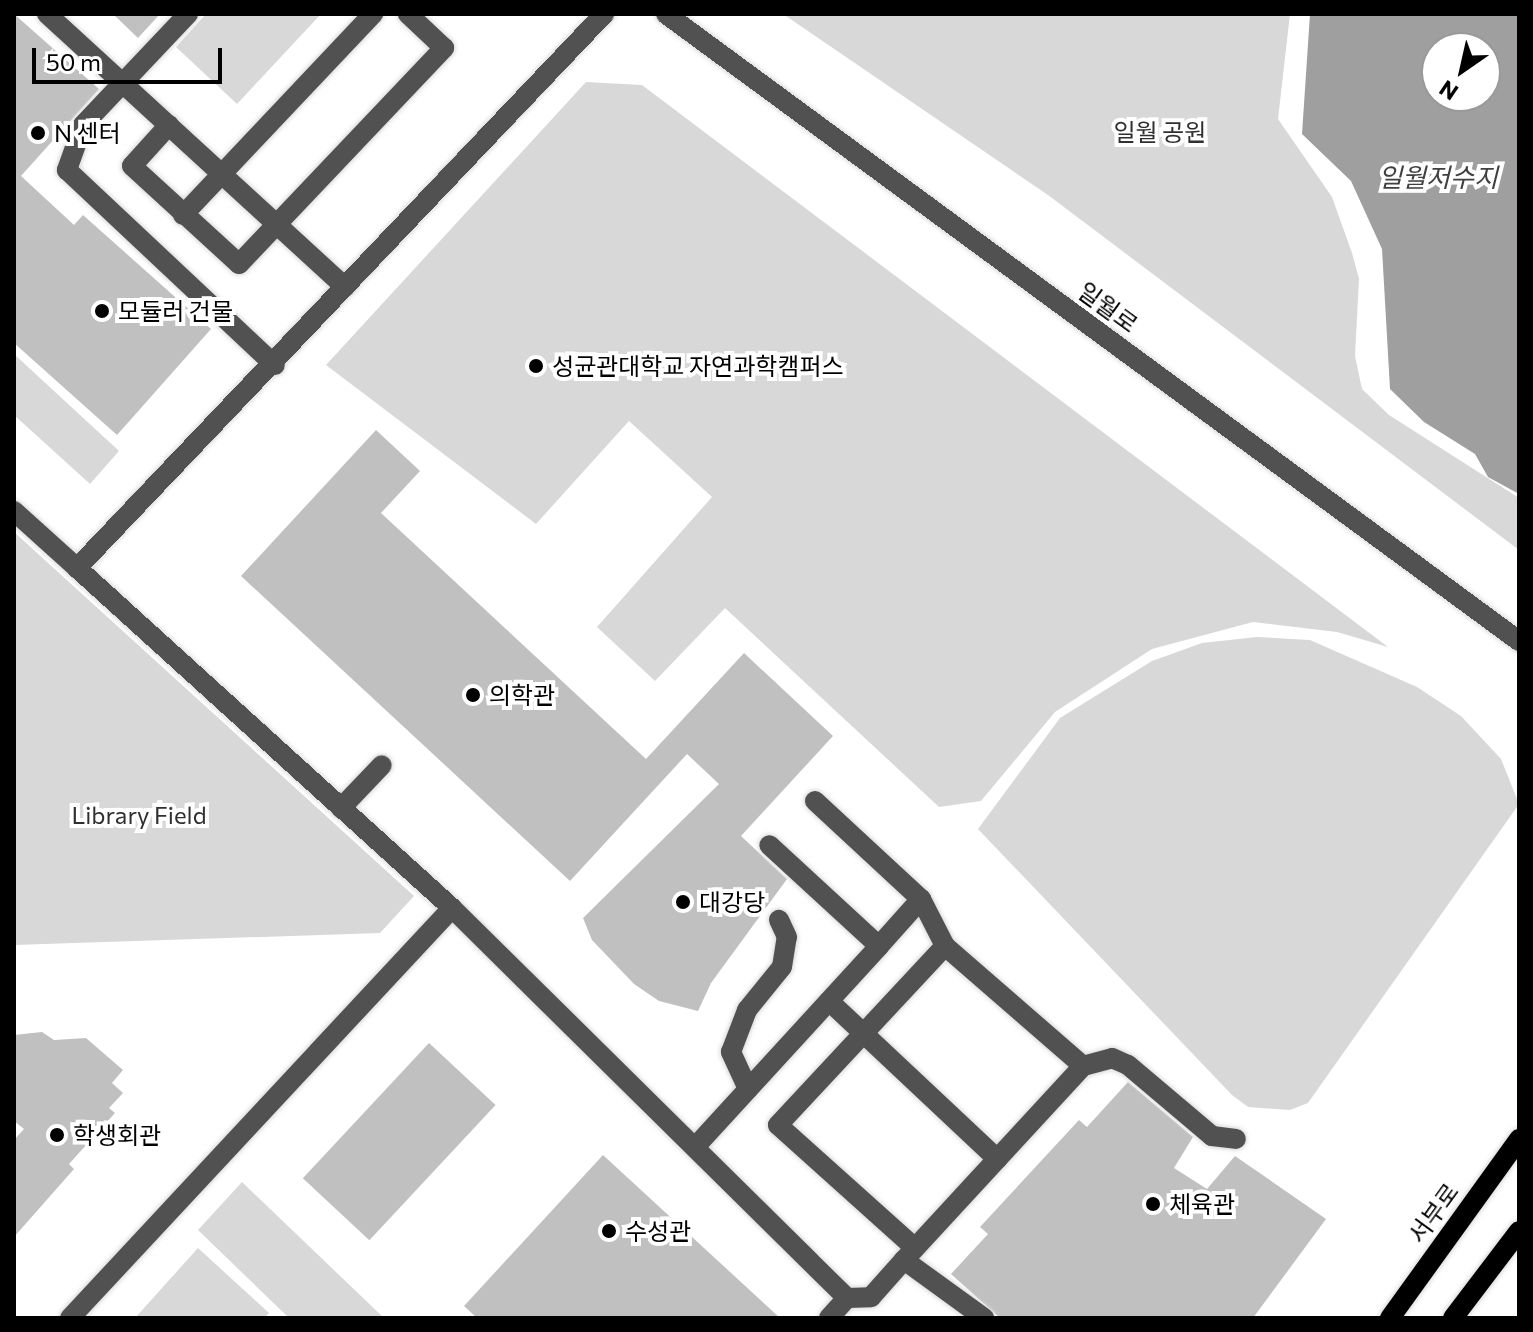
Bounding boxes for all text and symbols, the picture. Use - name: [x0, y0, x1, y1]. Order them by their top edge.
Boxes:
- scale bar: [36, 32, 226, 82]
- north arrow: [1421, 32, 1501, 112]
- text: 50 m: [46, 47, 101, 76]
- text: N: [1434, 75, 1463, 106]
- park label: 일월 공원: [1114, 118, 1206, 146]
- place label: N 센터: [54, 119, 121, 147]
- marker: N 센터: [29, 124, 47, 142]
- water label: 일월저수지: [1378, 161, 1498, 193]
- street label: 일월로: [1073, 276, 1143, 338]
- place label: 모듈러 건물: [118, 297, 233, 325]
- marker: 모듈러 건물: [93, 302, 111, 320]
- place label: 성균관대학교 자연과학캠퍼스: [552, 352, 844, 380]
- marker: 성균관대학교 자연과학캠퍼스: [527, 357, 545, 375]
- place label: 의학관: [489, 681, 555, 709]
- marker: 의학관: [464, 686, 482, 704]
- park label: Library Field: [71, 801, 207, 829]
- place label: 대강당: [699, 888, 765, 916]
- marker: 대강당: [674, 893, 692, 911]
- place label: 학생회관: [73, 1121, 161, 1149]
- marker: 학생회관: [48, 1126, 66, 1144]
- street label: 서부로: [1402, 1178, 1464, 1248]
- place label: 체육관: [1169, 1190, 1235, 1218]
- marker: 체육관: [1144, 1195, 1162, 1213]
- place label: 수성관: [625, 1217, 691, 1245]
- marker: 수성관: [600, 1222, 618, 1240]

